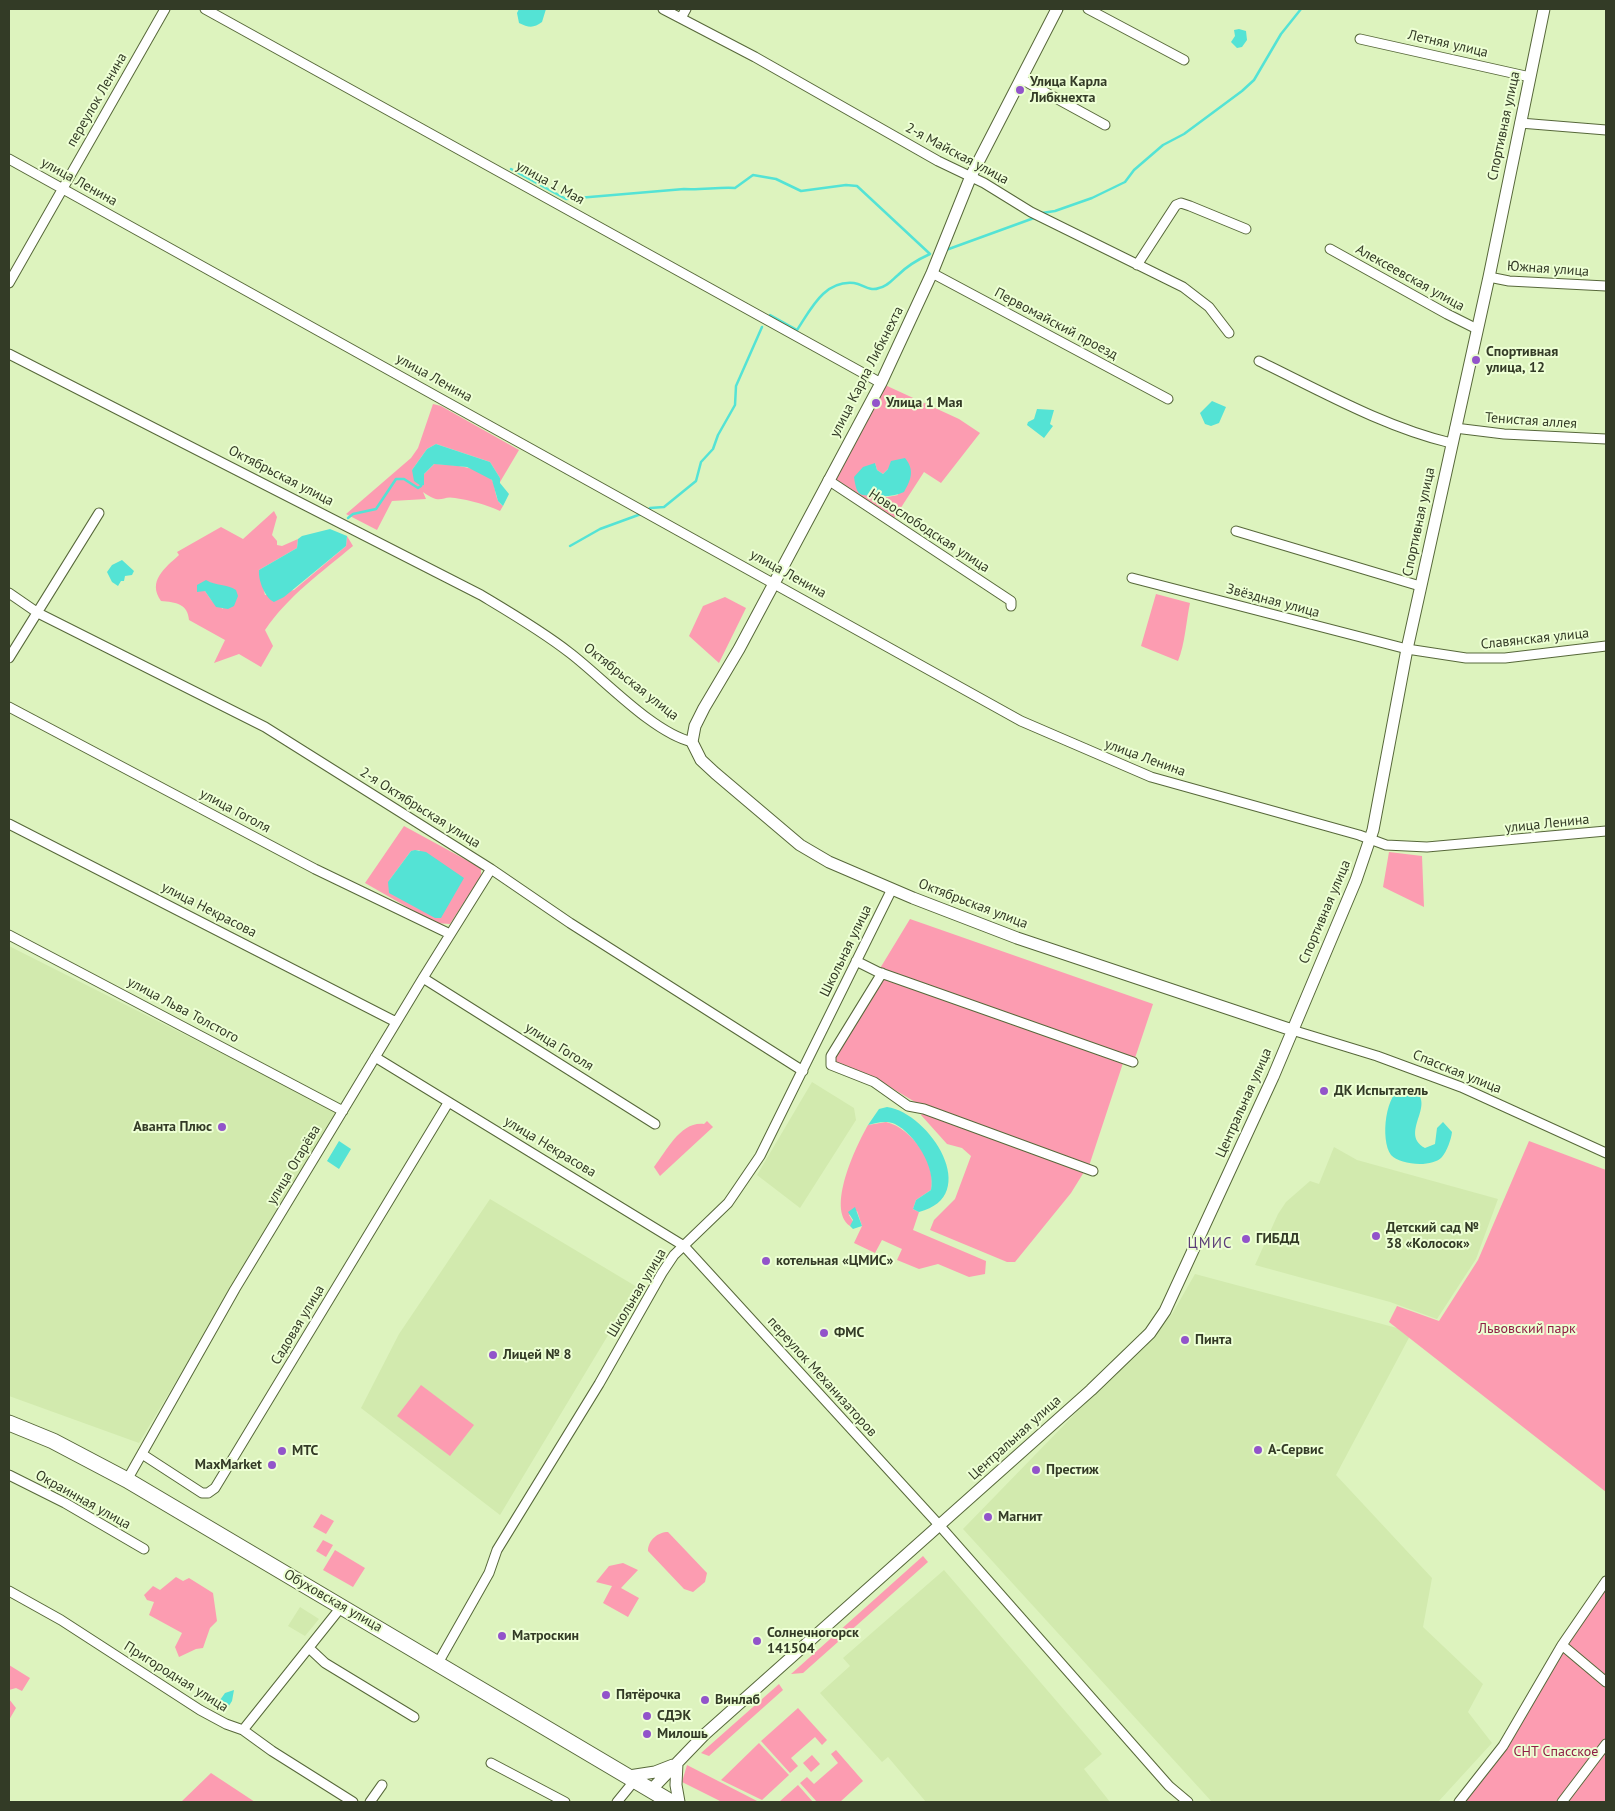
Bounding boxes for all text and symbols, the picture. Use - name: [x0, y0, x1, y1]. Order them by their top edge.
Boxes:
- street label: Летняя улица: [1406, 27, 1490, 61]
- street label: переулок Ленина: [63, 50, 131, 150]
- street label: Спортивная улица: [1484, 70, 1524, 182]
- place label: Улица Карла Либкнехта: [1030, 74, 1107, 106]
- marker: Улица Карла Либкнехта: [1014, 84, 1026, 96]
- street label: 2-я Майская улица: [902, 120, 1012, 188]
- street label: улица Ленина: [38, 154, 120, 210]
- street label: улица 1 Мая: [513, 157, 587, 209]
- street label: Алексеевская улица: [1353, 241, 1467, 315]
- street label: Южная улица: [1506, 258, 1590, 280]
- street label: Первомайский проезд: [991, 284, 1121, 364]
- street label: улица Карла Либкнехта: [827, 304, 907, 440]
- place label: Спортивная улица, 12: [1486, 344, 1558, 377]
- street label: улица Ленина: [393, 350, 475, 406]
- marker: Спортивная улица, 12: [1470, 354, 1482, 366]
- place label: Улица 1 Мая: [886, 395, 963, 411]
- marker: Улица 1 Мая: [870, 397, 882, 409]
- street label: Тенистая аллея: [1484, 409, 1578, 433]
- street label: Октябрьская улица: [226, 442, 336, 510]
- street label: Спортивная улица: [1399, 466, 1439, 578]
- street label: Новослободская улица: [865, 486, 993, 576]
- street label: улица Ленина: [747, 546, 829, 602]
- street label: Звёздная улица: [1224, 580, 1322, 622]
- street label: Славянская улица: [1480, 625, 1590, 653]
- street label: Октябрьская улица: [580, 640, 682, 724]
- street label: улица Ленина: [1102, 736, 1188, 780]
- street label: 2-я Октябрьская улица: [357, 764, 483, 852]
- street label: улица Гоголя: [197, 785, 273, 837]
- street label: улица Ленина: [1504, 811, 1590, 837]
- street label: Спортивная улица: [1296, 858, 1354, 966]
- street label: Октябрьская улица: [916, 875, 1030, 933]
- street label: улица Некрасова: [159, 879, 259, 941]
- street label: Школьная улица: [816, 902, 876, 1000]
- street label: улица Льва Толстого: [124, 973, 242, 1047]
- street label: улица Гоголя: [522, 1019, 596, 1075]
- street label: Центральная улица: [1212, 1046, 1276, 1160]
- street label: Спасская улица: [1410, 1047, 1504, 1097]
- place label: ДК Испытатель: [1334, 1083, 1428, 1099]
- marker: ДК Испытатель: [1318, 1085, 1330, 1097]
- street label: улица Некрасова: [501, 1113, 599, 1181]
- place label: Аванта Плюс: [133, 1119, 212, 1135]
- marker: Аванта Плюс: [216, 1121, 228, 1133]
- street label: улица Огарёва: [264, 1122, 324, 1208]
- place label: Детский сад № 38 «Колосок»: [1386, 1220, 1479, 1252]
- marker: Детский сад № 38 «Колосок»: [1370, 1230, 1382, 1242]
- place label: ГИБДД: [1256, 1231, 1299, 1247]
- marker: ГИБДД: [1240, 1233, 1252, 1245]
- district label: ЦМИС: [1187, 1235, 1233, 1253]
- street label: Школьная улица: [604, 1246, 670, 1340]
- place label: котельная «ЦМИС»: [776, 1253, 893, 1269]
- marker: котельная «ЦМИС»: [760, 1255, 772, 1267]
- street label: Садовая улица: [268, 1282, 328, 1368]
- street label: переулок Механизаторов: [764, 1314, 880, 1440]
- park label: Львовский парк: [1478, 1321, 1576, 1337]
- place label: ФМС: [834, 1325, 864, 1341]
- marker: ФМС: [818, 1327, 830, 1339]
- place label: Пинта: [1195, 1332, 1232, 1348]
- marker: Пинта: [1179, 1334, 1191, 1346]
- place label: Лицей № 8: [503, 1347, 571, 1363]
- marker: Лицей № 8: [487, 1349, 499, 1361]
- street label: Центральная улица: [965, 1392, 1065, 1484]
- place label: A-Сервис: [1268, 1442, 1324, 1458]
- place label: МТС: [292, 1443, 318, 1459]
- marker: A-Сервис: [1252, 1444, 1264, 1456]
- marker: МТС: [276, 1445, 288, 1457]
- place label: MaxMarket: [195, 1457, 262, 1473]
- marker: MaxMarket: [266, 1459, 278, 1471]
- place label: Престиж: [1046, 1462, 1099, 1478]
- marker: Престиж: [1030, 1464, 1042, 1476]
- street label: Окраинная улица: [32, 1467, 134, 1533]
- place label: Магнит: [998, 1509, 1042, 1525]
- marker: Магнит: [982, 1511, 994, 1523]
- street label: Обуховская улица: [281, 1566, 385, 1636]
- place label: Солнечногорск 141504: [767, 1625, 859, 1658]
- place label: Матроскин: [512, 1628, 579, 1644]
- marker: Матроскин: [496, 1630, 508, 1642]
- marker: Солнечногорск 141504: [751, 1635, 763, 1647]
- street label: Пригородная улица: [121, 1638, 231, 1716]
- place label: Пятёрочка: [616, 1687, 681, 1703]
- marker: Пятёрочка: [600, 1689, 612, 1701]
- place label: Винлаб: [715, 1692, 760, 1708]
- marker: Винлаб: [699, 1694, 711, 1706]
- place label: СДЭК: [657, 1708, 691, 1724]
- marker: СДЭК: [641, 1710, 653, 1722]
- place label: Милошь: [657, 1726, 708, 1742]
- marker: Милошь: [641, 1728, 653, 1740]
- park label: СНТ Спасское: [1514, 1744, 1598, 1760]

